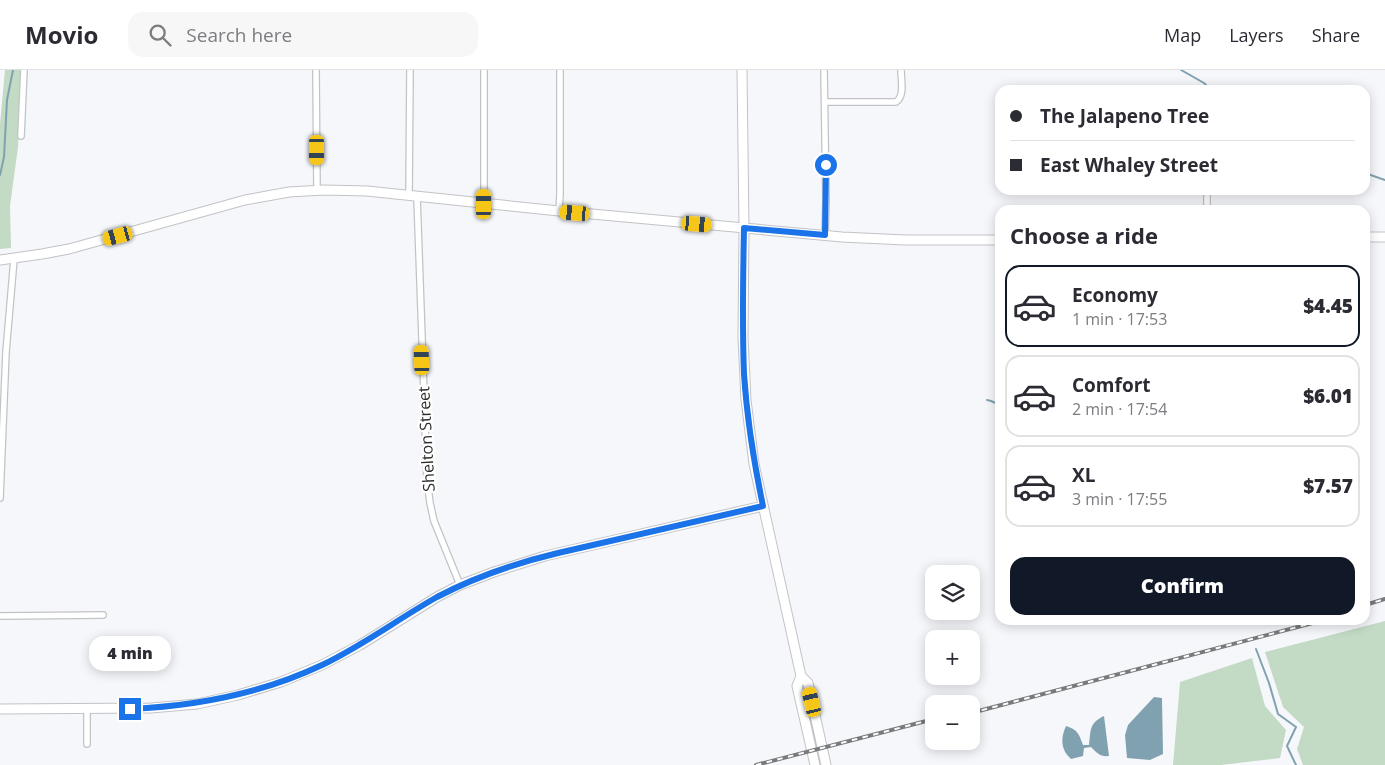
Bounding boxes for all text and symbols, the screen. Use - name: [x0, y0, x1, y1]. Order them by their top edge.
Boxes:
- search box: [128, 12, 478, 57]
- text: Movio: [25, 18, 98, 51]
- icon: search: [146, 21, 174, 49]
- text: Search here: [186, 22, 292, 48]
- text: Map: [1164, 23, 1201, 47]
- text: Layers: [1229, 23, 1284, 47]
- text: Share: [1312, 23, 1360, 47]
- text: The Jalapeno Tree: [1040, 103, 1209, 129]
- car: [309, 135, 324, 165]
- text: East Whaley Street: [1040, 152, 1218, 178]
- route start: [815, 154, 837, 176]
- car: [476, 189, 491, 219]
- car: [559, 204, 590, 222]
- car: [681, 215, 712, 233]
- text: Choose a ride: [1010, 220, 1158, 250]
- car: [101, 225, 134, 247]
- text: Economy: [1072, 282, 1158, 308]
- icon: car: [1012, 284, 1057, 329]
- text: $4.45: [1303, 293, 1353, 319]
- text: 1 min · 17:53: [1072, 308, 1167, 330]
- car: [413, 345, 430, 375]
- text: Comfort: [1072, 372, 1151, 398]
- icon: car: [1012, 374, 1057, 419]
- text: $6.01: [1303, 383, 1353, 409]
- street label: Shelton Street: [412, 385, 440, 492]
- text: 2 min · 17:54: [1072, 398, 1167, 420]
- text: XL: [1072, 462, 1095, 488]
- icon: car: [1012, 464, 1057, 509]
- text: $7.57: [1303, 473, 1353, 499]
- text: 3 min · 17:55: [1072, 488, 1167, 510]
- button: Confirm: [1010, 557, 1355, 615]
- map controls: [925, 565, 980, 750]
- button: layers: [925, 565, 980, 620]
- button: +: [925, 630, 980, 685]
- callout: 4 min: [89, 636, 171, 672]
- text: 4 min: [107, 642, 153, 664]
- car: [801, 686, 822, 718]
- button: −: [925, 695, 980, 750]
- route end: [119, 698, 141, 720]

